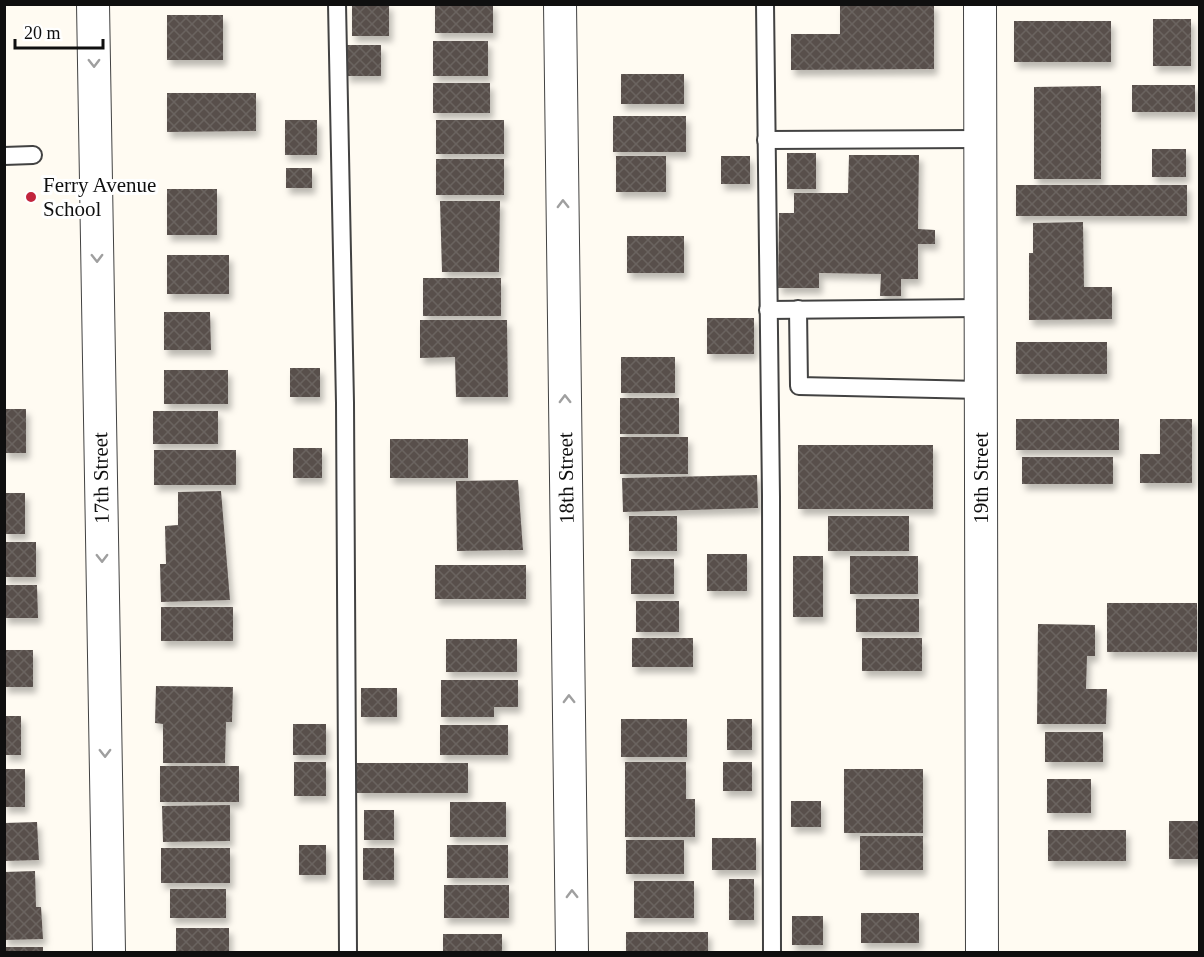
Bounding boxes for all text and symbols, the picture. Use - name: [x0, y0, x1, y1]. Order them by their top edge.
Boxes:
- scale bar: [15, 12, 104, 50]
- text: 20 m: [24, 23, 61, 43]
- one-way arrow: [88, 58, 100, 67]
- place label: Ferry Avenue School: [43, 173, 156, 221]
- marker: Ferry Avenue School: [24, 190, 38, 204]
- one-way arrow: [557, 200, 569, 209]
- one-way arrow: [91, 253, 103, 262]
- one-way arrow: [559, 395, 571, 404]
- street label: 17th Street: [88, 432, 114, 524]
- street label: 18th Street: [553, 432, 579, 524]
- street label: 19th Street: [969, 432, 993, 524]
- one-way arrow: [96, 553, 108, 562]
- one-way arrow: [563, 695, 575, 704]
- one-way arrow: [99, 748, 111, 757]
- one-way arrow: [565, 890, 578, 899]

